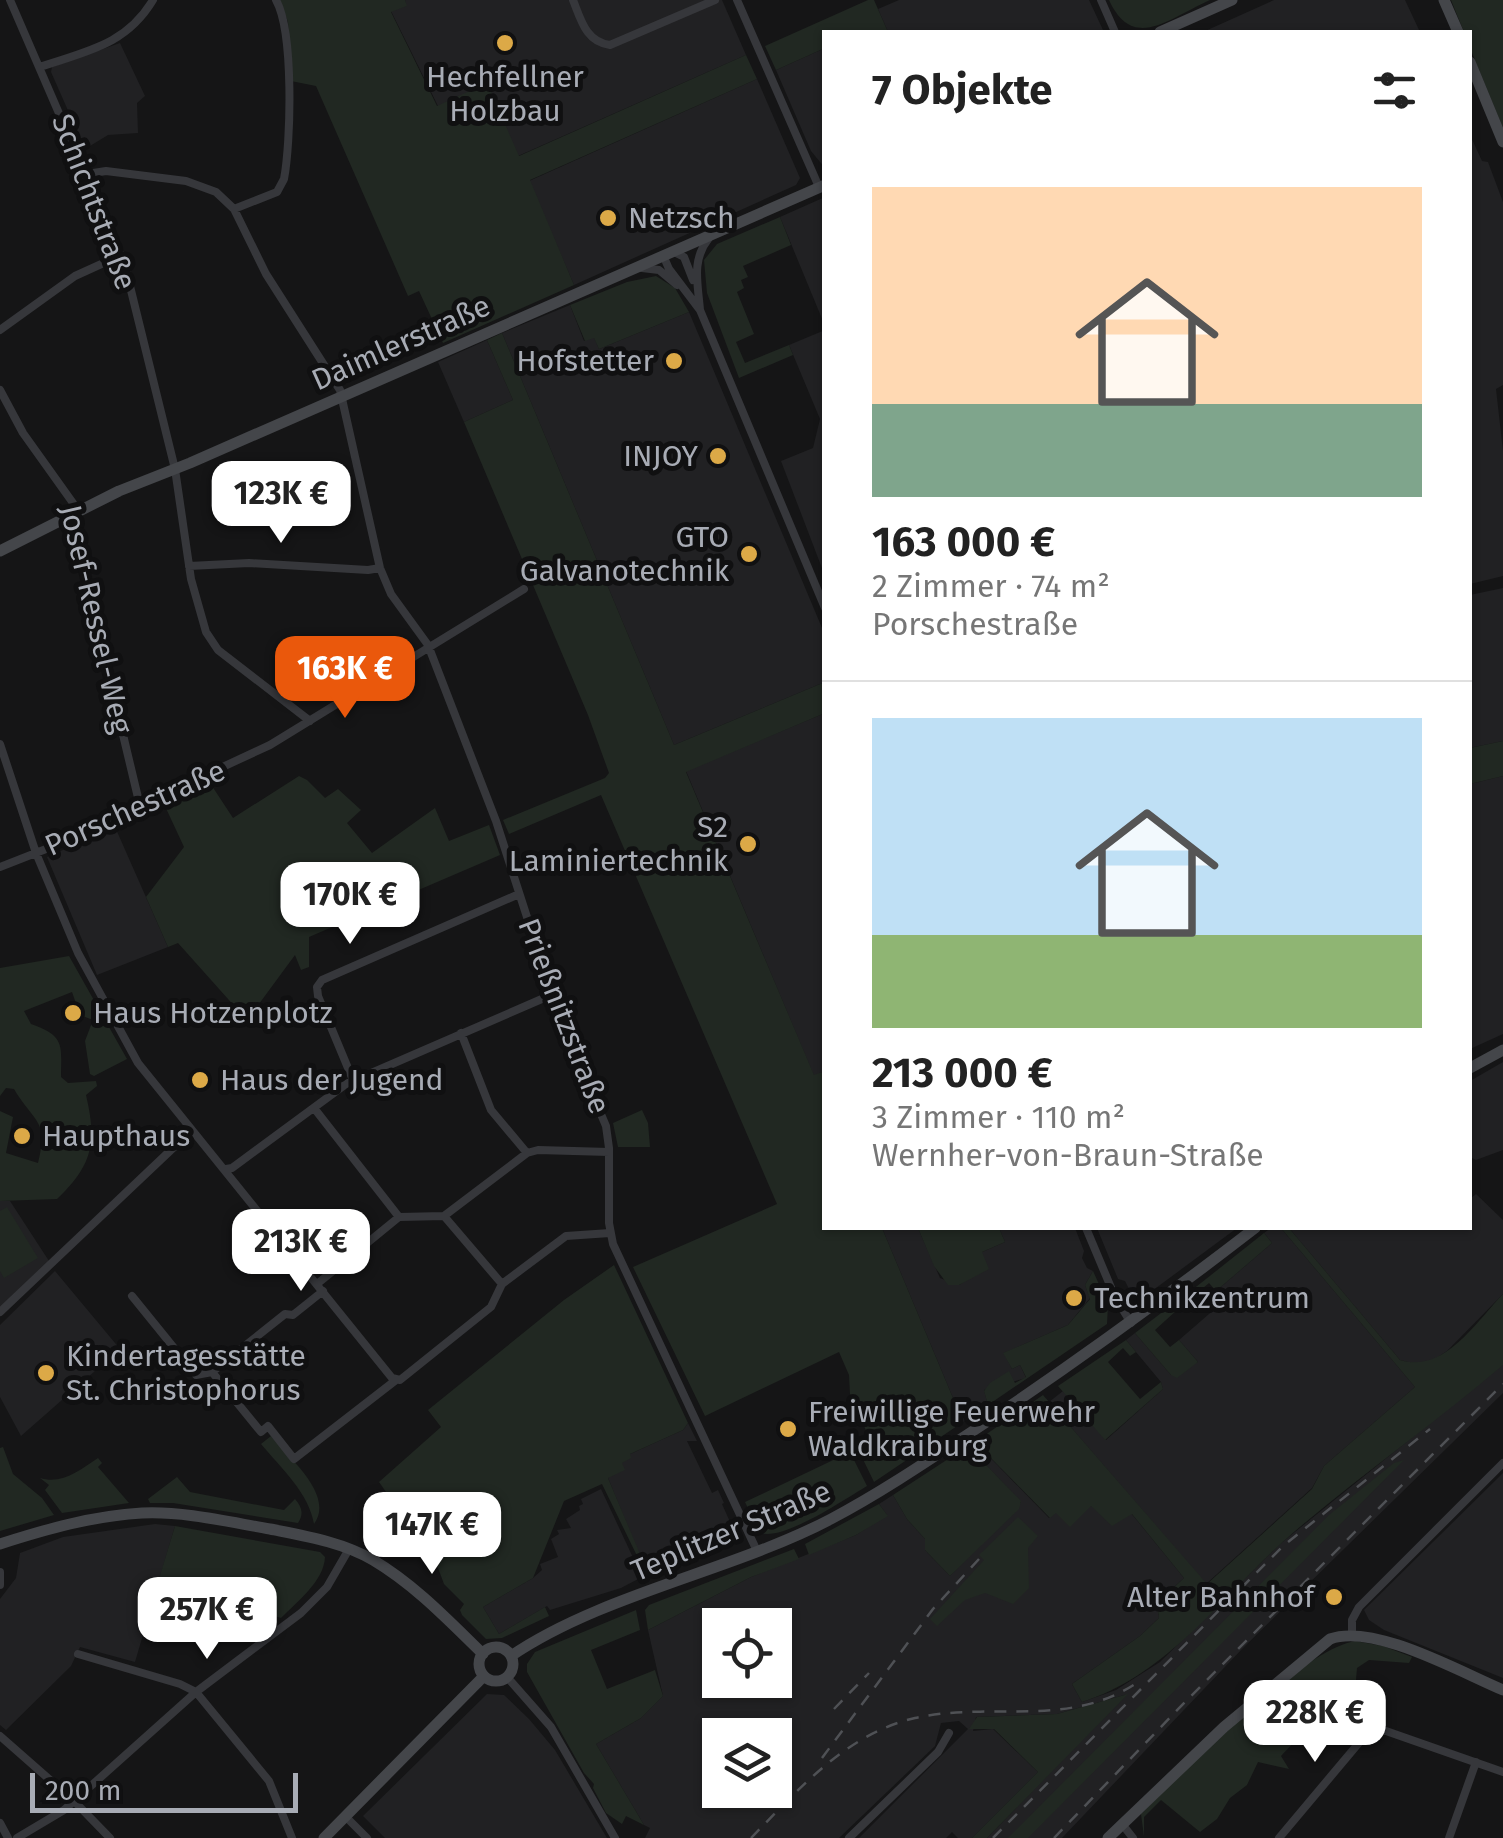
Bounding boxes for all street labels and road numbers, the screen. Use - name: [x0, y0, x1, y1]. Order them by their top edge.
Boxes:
- street label: Schichtstraße: [44, 109, 144, 295]
- street label: Daimlerstraße: [306, 288, 496, 398]
- street label: Josef-Ressel-Weg: [52, 501, 140, 737]
- street label: Porschestraße: [39, 752, 231, 864]
- street label: Prießnitzstraße: [510, 913, 618, 1119]
- street label: Teplitzer Straße: [626, 1473, 836, 1589]

